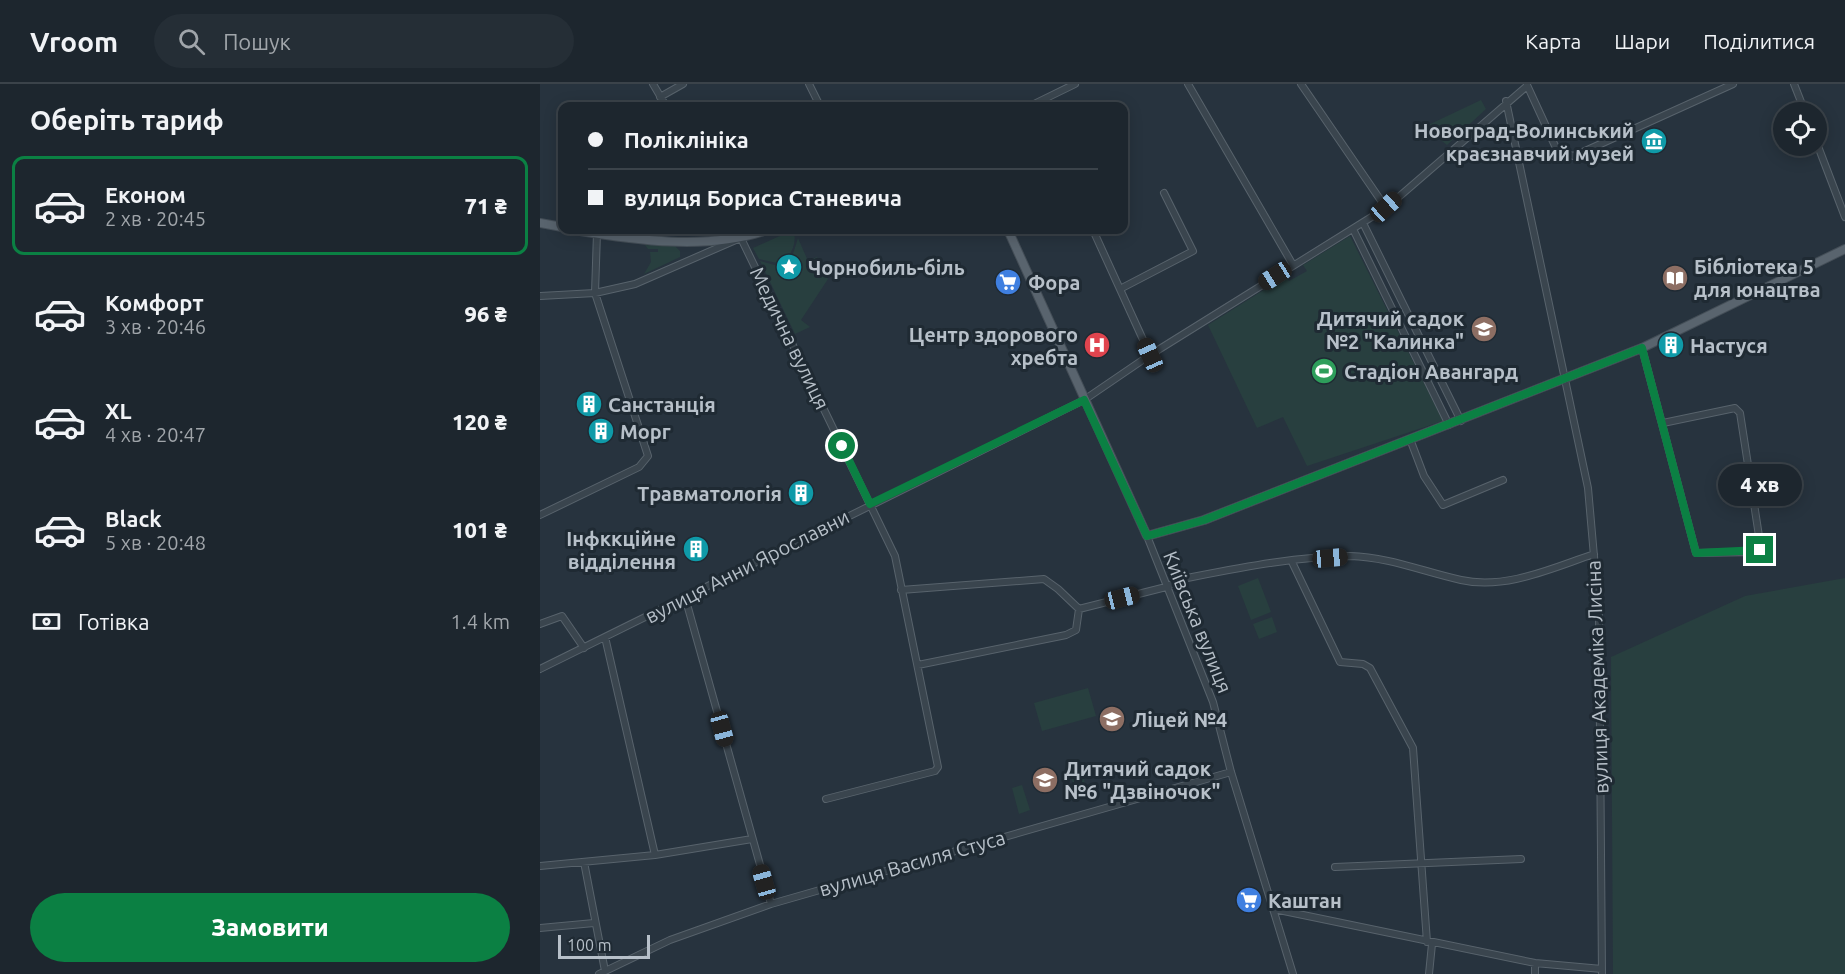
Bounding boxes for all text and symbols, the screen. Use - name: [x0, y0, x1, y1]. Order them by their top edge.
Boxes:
- search box: [154, 14, 574, 68]
- icon: search: [175, 25, 208, 58]
- text: Vroom: [30, 26, 118, 57]
- text: Пошук: [223, 29, 291, 54]
- text: Карта: [1525, 29, 1581, 53]
- text: Шари: [1614, 29, 1670, 53]
- text: Поділитися: [1703, 29, 1815, 53]
- map controls: [1773, 102, 1827, 156]
- button: locate: [1773, 102, 1827, 156]
- text: Оберіть тариф: [30, 105, 224, 135]
- place label: Новоград-Волинський краєзнавчий музей: [1414, 119, 1634, 165]
- museum icon: Новоград-Волинський краєзнавчий музей: [1639, 126, 1669, 156]
- text: Поліклініка: [624, 127, 749, 152]
- icon: car: [33, 179, 87, 233]
- text: Економ: [105, 182, 186, 207]
- text: вулиця Бориса Станевича: [624, 185, 902, 210]
- car: [1367, 188, 1405, 226]
- text: 71 ₴: [464, 193, 507, 218]
- text: 2 хв · 20:45: [105, 207, 206, 230]
- place icon: Чорнобиль-біль: [774, 252, 804, 282]
- place label: Бібліотека 5 для юнацтва: [1694, 255, 1821, 301]
- place label: Чорнобиль-біль: [808, 256, 965, 279]
- car: [1255, 259, 1295, 293]
- street label: Медична вулиця: [746, 263, 834, 413]
- library icon: Бібліотека 5 для юнацтва: [1660, 263, 1690, 293]
- supermarket icon: Фора: [993, 267, 1023, 297]
- place label: Фора: [1028, 271, 1080, 294]
- icon: car: [33, 287, 87, 341]
- text: Комфорт: [105, 290, 204, 315]
- text: 96 ₴: [464, 301, 507, 326]
- place label: Дитячий садок №2 "Калинка": [1317, 307, 1465, 353]
- school or university icon: Дитячий садок №2 "Калинка": [1469, 314, 1499, 344]
- text: 3 хв · 20:46: [105, 315, 206, 338]
- place label: Центр здорового хребта: [909, 323, 1078, 369]
- hospital icon: Центр здорового хребта: [1082, 330, 1112, 360]
- building icon: Настуся: [1656, 330, 1686, 360]
- place label: Настуся: [1690, 334, 1768, 357]
- car: [1134, 335, 1166, 375]
- sports icon: Стадіон Авангард: [1309, 356, 1339, 386]
- place label: Стадіон Авангард: [1344, 360, 1518, 383]
- building icon: Санстанція: [574, 389, 604, 419]
- place label: Санстанція: [608, 393, 716, 416]
- icon: car: [33, 395, 87, 449]
- text: XL: [105, 398, 132, 423]
- text: 120 ₴: [452, 409, 507, 434]
- building icon: Морг: [586, 416, 616, 446]
- place label: Морг: [620, 420, 671, 443]
- text: 4 хв · 20:47: [105, 423, 206, 446]
- route start: [828, 432, 855, 459]
- callout: 4 хв: [1718, 463, 1802, 505]
- text: 4 хв: [1740, 473, 1780, 496]
- building icon: Травматологія: [786, 478, 816, 508]
- place label: Травматологія: [637, 482, 782, 505]
- icon: car: [33, 503, 87, 557]
- street label: вулиця Анни Ярославни: [641, 505, 853, 627]
- text: Black: [105, 506, 162, 531]
- text: 101 ₴: [452, 517, 507, 542]
- place label: Інфккційне відділення: [566, 527, 676, 573]
- text: 5 хв · 20:48: [105, 531, 206, 554]
- building icon: Інфккційне відділення: [681, 534, 711, 564]
- route end: [1746, 536, 1773, 563]
- car: [1311, 547, 1349, 569]
- street label: Київська вулиця: [1159, 548, 1237, 696]
- street label: вулиця Академіка Лисіна: [1581, 560, 1613, 794]
- car: [1102, 585, 1142, 611]
- icon: cash: [30, 605, 63, 638]
- text: Готівка: [78, 609, 149, 634]
- text: 1.4 km: [451, 610, 510, 633]
- school or university icon: Ліцей №4: [1097, 704, 1127, 734]
- place label: Ліцей №4: [1132, 708, 1227, 731]
- car: [709, 709, 735, 749]
- place label: Дитячий садок №6 "Дзвіночок": [1064, 757, 1220, 803]
- school or university icon: Дитячий садок №6 "Дзвіночок": [1030, 765, 1060, 795]
- street label: вулиця Василя Стуса: [816, 825, 1008, 901]
- car: [750, 862, 778, 902]
- supermarket icon: Каштан: [1234, 885, 1264, 915]
- place label: Каштан: [1268, 889, 1342, 912]
- button: Замовити: [30, 893, 510, 962]
- scale bar: [558, 932, 650, 960]
- text: 100 m: [567, 936, 612, 954]

